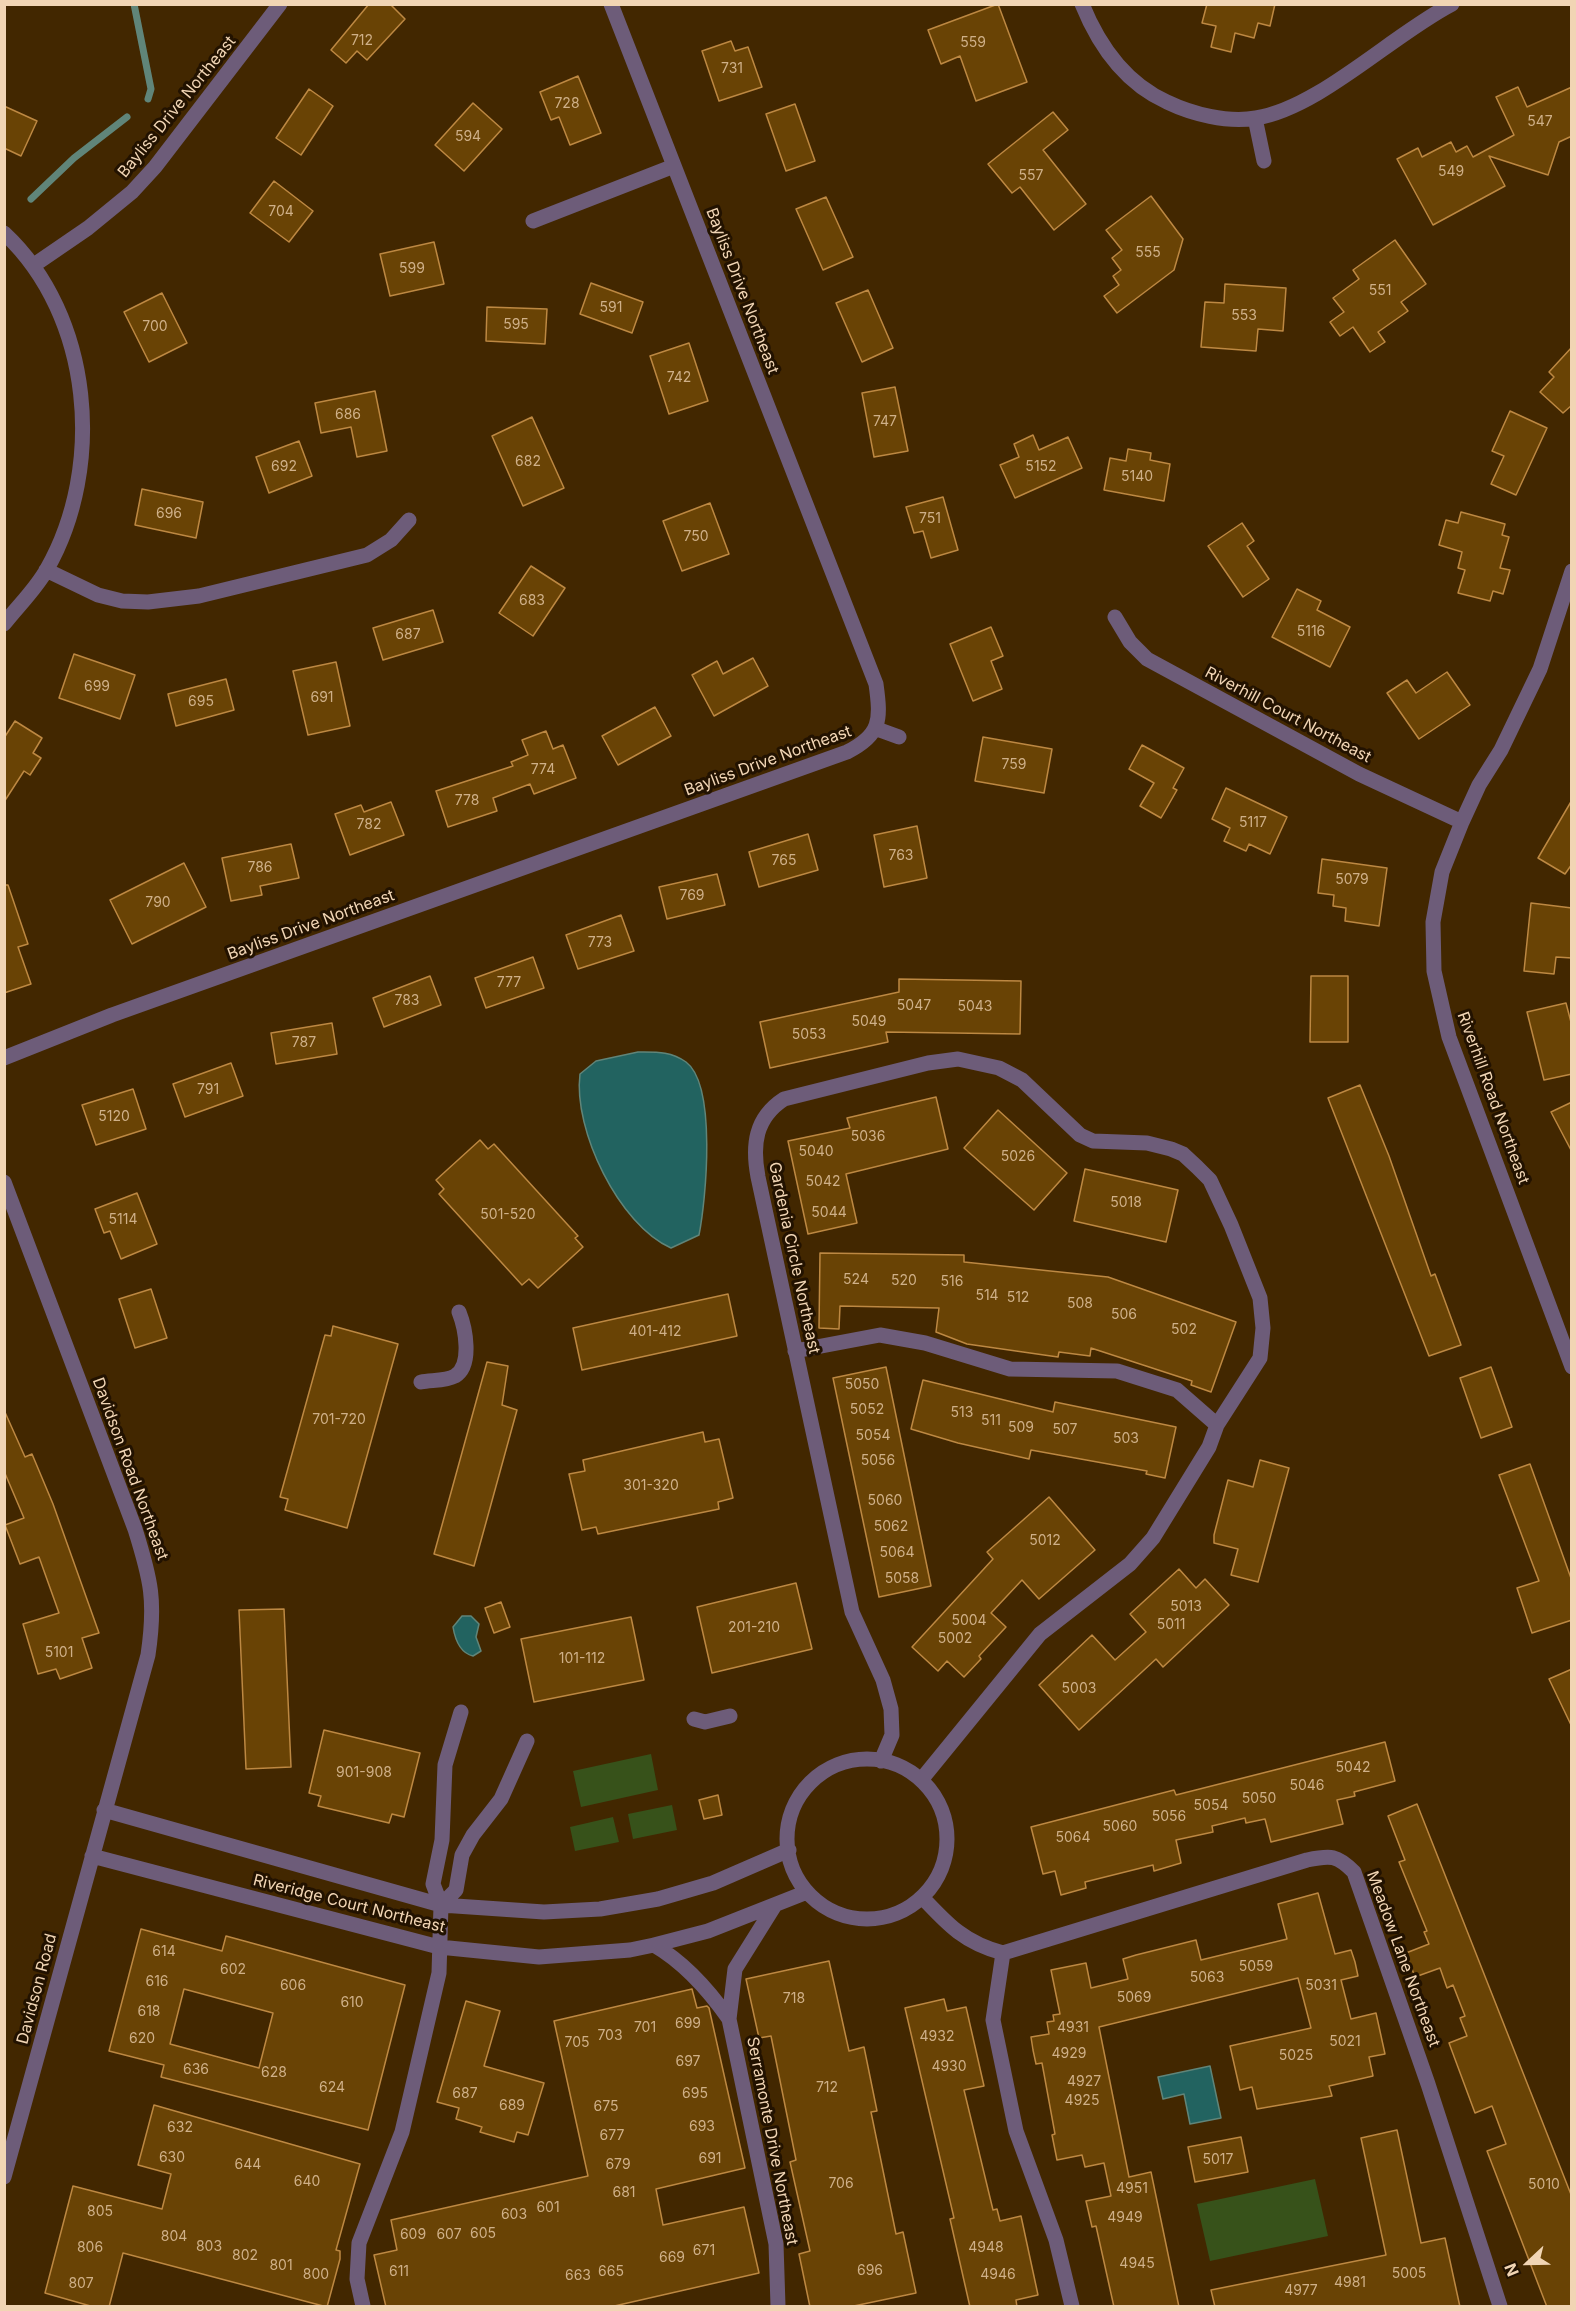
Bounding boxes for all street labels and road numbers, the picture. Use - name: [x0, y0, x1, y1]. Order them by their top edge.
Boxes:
- street label: Bayliss Drive Northeast: [114, 32, 240, 182]
- street label: Bayliss Drive Northeast: [701, 205, 783, 377]
- street label: Riverhill Court Northeast: [1202, 663, 1374, 767]
- street label: Bayliss Drive Northeast: [682, 722, 854, 800]
- street label: Bayliss Drive Northeast: [225, 886, 397, 964]
- street label: Riverhill Road Northeast: [1453, 1009, 1533, 1187]
- street label: Gardenia Circle Northeast: [764, 1160, 824, 1356]
- street label: Davidson Road Northeast: [88, 1375, 172, 1563]
- street label: Meadow Lane Northeast: [1362, 1868, 1444, 2050]
- street label: Riveridge Court Northeast: [251, 1871, 447, 1937]
- street label: Davidson Road: [13, 1932, 61, 2046]
- street label: Serramonte Drive Northeast: [742, 2035, 802, 2247]

